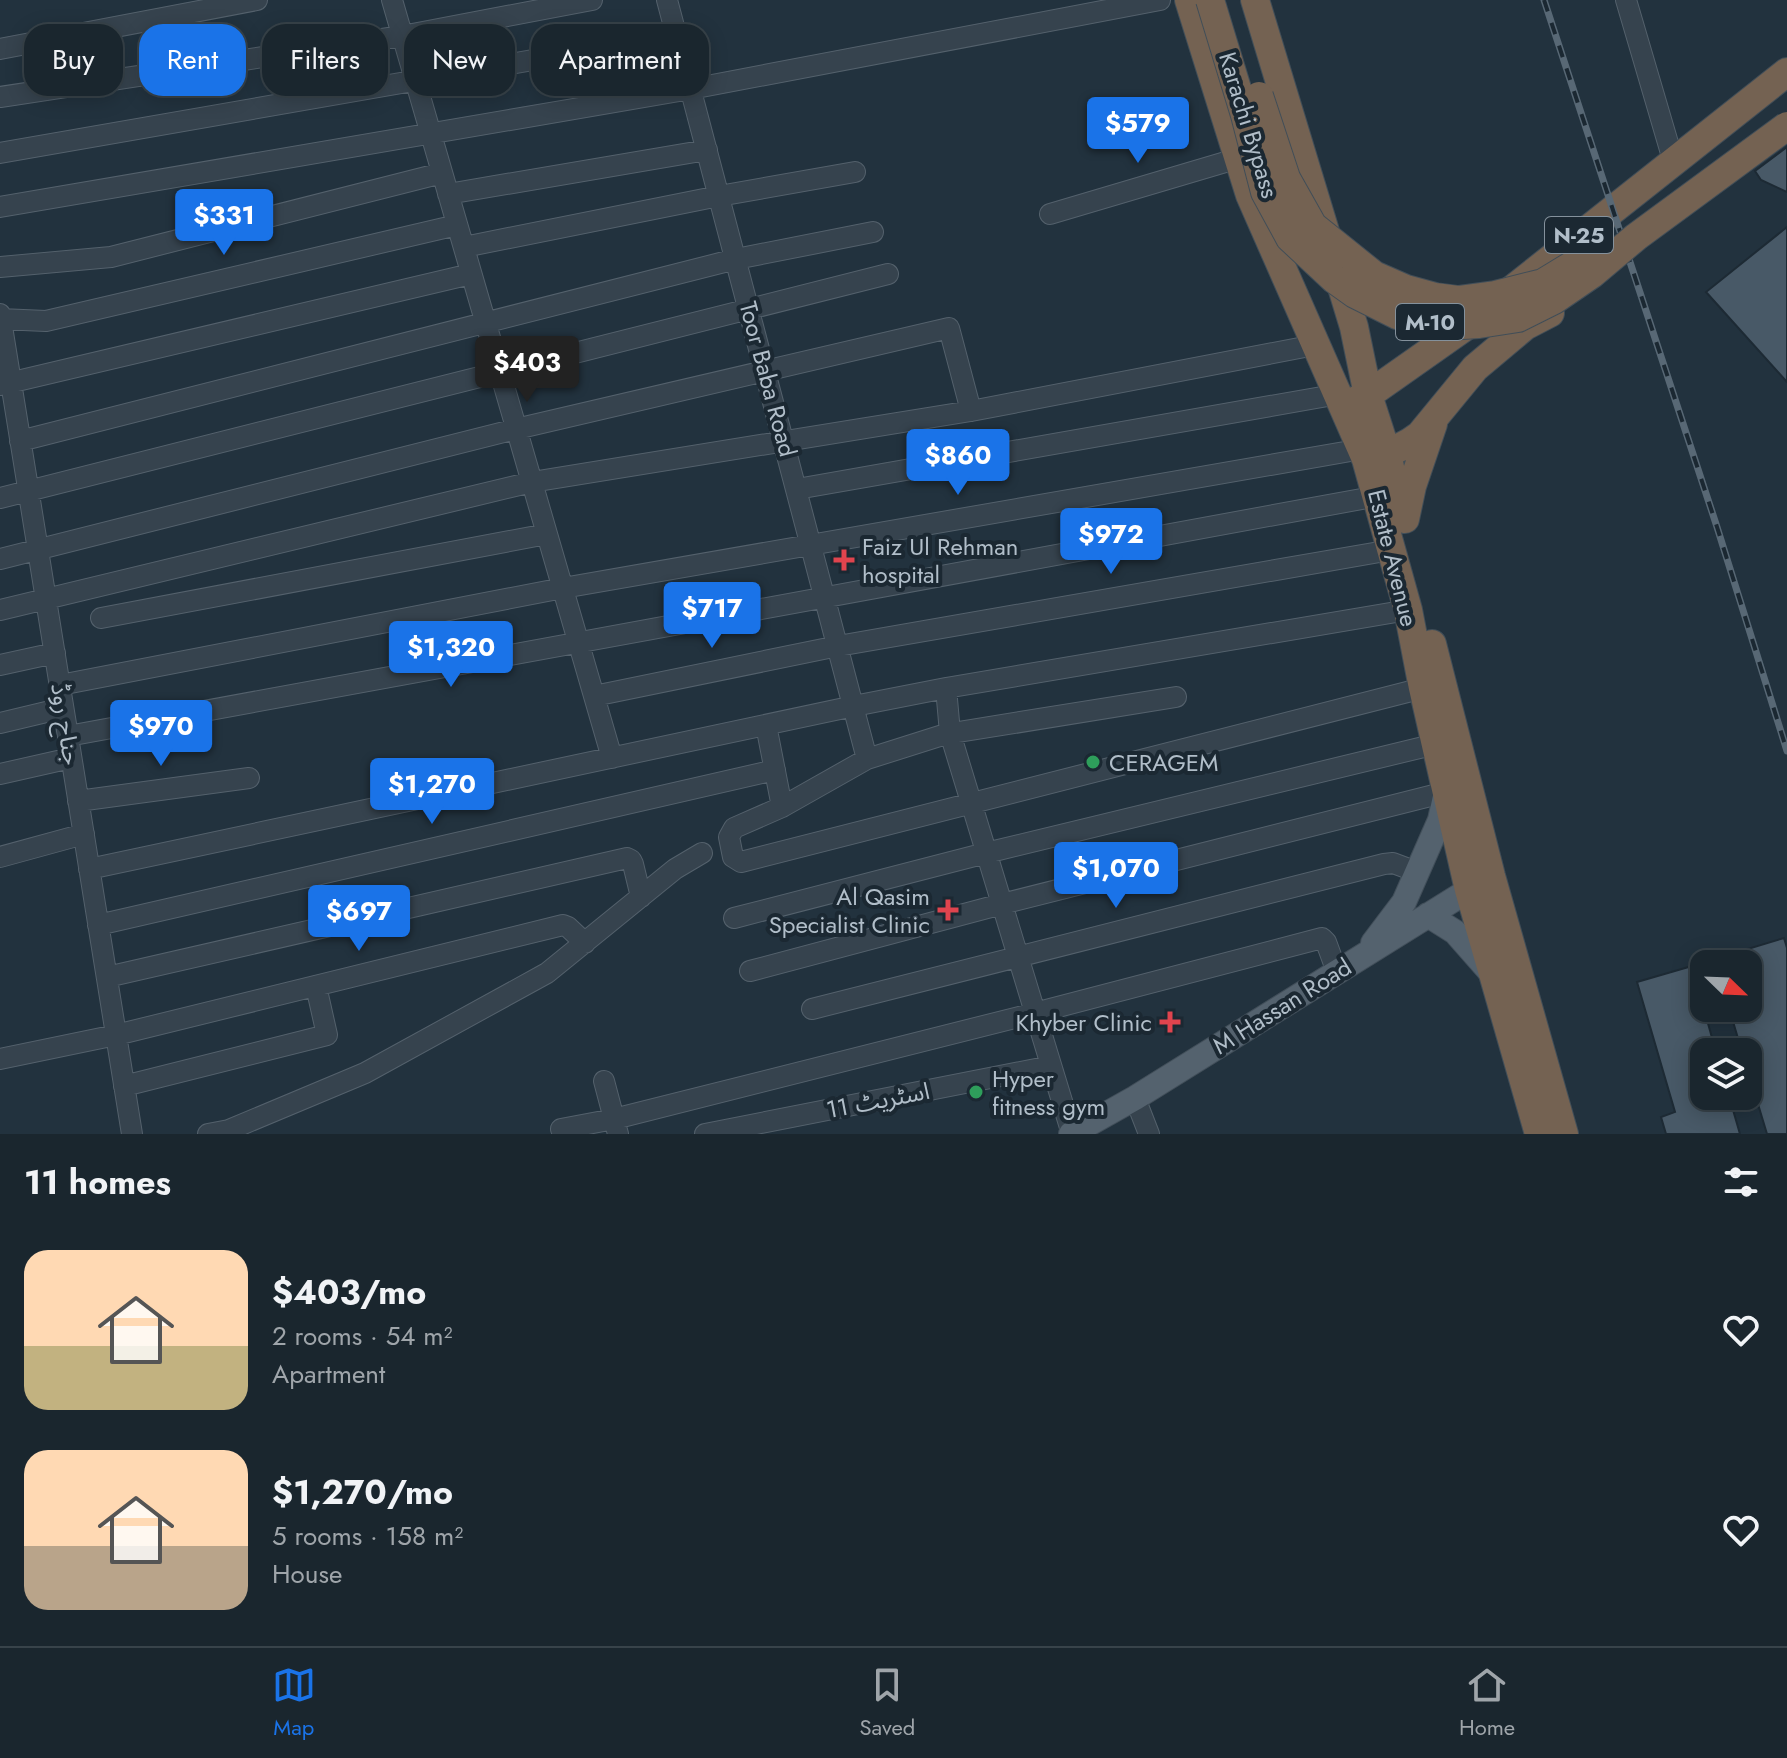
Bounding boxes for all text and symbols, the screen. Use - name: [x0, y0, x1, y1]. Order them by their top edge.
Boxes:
- chip: Buy: [24, 24, 123, 96]
- chip: Rent: [139, 24, 246, 96]
- chip: Filters: [262, 24, 388, 96]
- chip: New: [404, 24, 515, 96]
- chip: Apartment: [531, 24, 709, 96]
- street label: Karachi Bypass: [1210, 48, 1288, 202]
- pin: $579: [1091, 97, 1185, 165]
- text: $579: [1105, 104, 1171, 142]
- pin: $331: [177, 189, 271, 257]
- text: $331: [193, 196, 255, 234]
- road number: N-25: [1545, 217, 1613, 253]
- street label: Toor Baba Road: [730, 297, 806, 461]
- road number: M-10: [1396, 304, 1464, 340]
- pin: $403: [480, 336, 574, 404]
- text: $403: [493, 343, 561, 381]
- pin: $860: [911, 429, 1005, 497]
- text: $860: [924, 436, 992, 474]
- street label: Estate Avenue: [1359, 486, 1427, 630]
- pin: $972: [1064, 508, 1158, 576]
- text: $972: [1078, 515, 1144, 553]
- place label: Faiz Ul Rehman hospital: [862, 529, 1018, 592]
- marker: Faiz Ul Rehman hospital: [833, 549, 855, 571]
- pin: $717: [665, 582, 759, 650]
- text: $717: [682, 589, 742, 627]
- pin: $1,320: [386, 621, 516, 689]
- text: $1,320: [407, 628, 495, 666]
- street label: جناح روڈ: [42, 680, 90, 768]
- pin: $970: [114, 700, 208, 768]
- text: $970: [128, 707, 194, 745]
- place label: CERAGEM: [1109, 745, 1218, 780]
- marker: CERAGEM: [1084, 753, 1102, 771]
- pin: $1,270: [367, 758, 497, 826]
- text: $1,270: [388, 765, 476, 803]
- pin: $1,070: [1051, 842, 1181, 910]
- text: $1,070: [1072, 849, 1160, 887]
- place label: Al Qasim Specialist Clinic: [769, 879, 930, 942]
- pin: $697: [312, 885, 406, 953]
- text: $697: [326, 892, 392, 930]
- marker: Al Qasim Specialist Clinic: [937, 899, 959, 921]
- street label: M Hassan Road: [1206, 949, 1358, 1063]
- north arrow: [1690, 950, 1762, 1022]
- map controls: [1690, 950, 1762, 1110]
- place label: Khyber Clinic: [1015, 1005, 1152, 1040]
- marker: Khyber Clinic: [1159, 1011, 1181, 1033]
- button: layers: [1690, 1038, 1762, 1110]
- place label: Hyper fitness gym: [992, 1061, 1105, 1124]
- street label: اسٹریٹ 11: [823, 1073, 933, 1127]
- marker: Hyper fitness gym: [967, 1083, 985, 1101]
- text: 11 homes: [24, 1158, 171, 1207]
- icon: filters: [1719, 1160, 1763, 1204]
- text: $403/mo: [272, 1268, 426, 1317]
- icon: home: [88, 1282, 184, 1378]
- icon: heart: [1719, 1308, 1763, 1352]
- text: 2 rooms · 54 m²: [272, 1317, 453, 1355]
- text: Apartment: [272, 1355, 385, 1393]
- text: $1,270/mo: [272, 1468, 453, 1517]
- icon: home: [88, 1482, 184, 1578]
- icon: heart: [1719, 1508, 1763, 1552]
- text: 5 rooms · 158 m²: [272, 1517, 463, 1555]
- text: House: [272, 1555, 342, 1593]
- tab: Map: [272, 1663, 316, 1743]
- tab: Saved: [860, 1663, 915, 1743]
- tab: Home: [1459, 1663, 1515, 1743]

